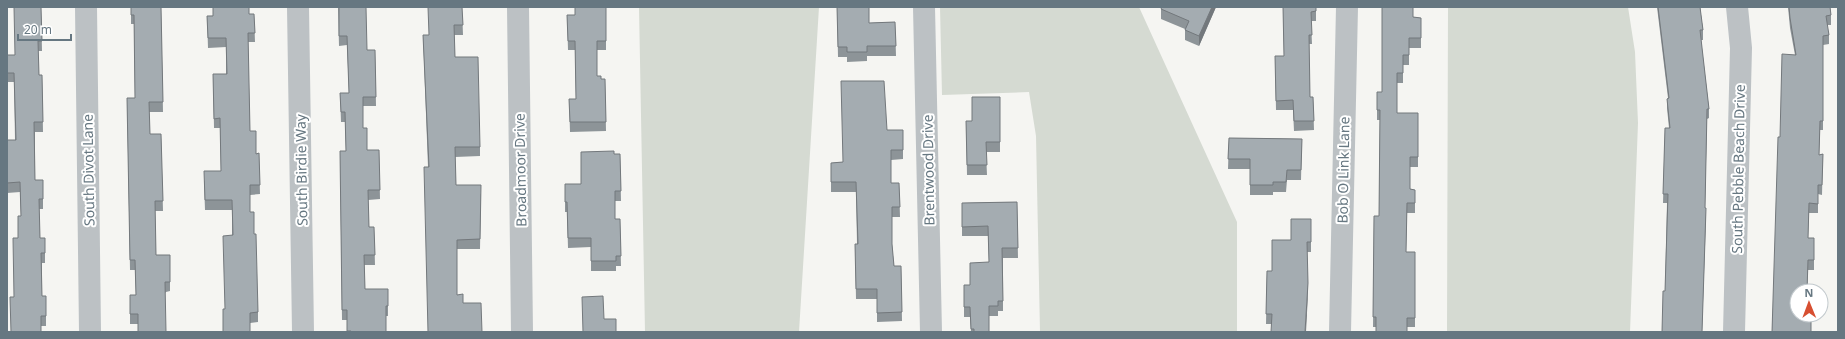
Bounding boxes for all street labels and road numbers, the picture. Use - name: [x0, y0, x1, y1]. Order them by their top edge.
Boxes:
- street label: South Pebble Beach Drive: [1727, 84, 1749, 254]
- street label: South Birdie Way: [291, 113, 311, 226]
- street label: Broadmoor Drive: [510, 113, 530, 227]
- street label: South Divot Lane: [78, 114, 98, 226]
- street label: Brentwood Drive: [918, 114, 938, 226]
- street label: Bob O Link Lane: [1333, 116, 1353, 224]

